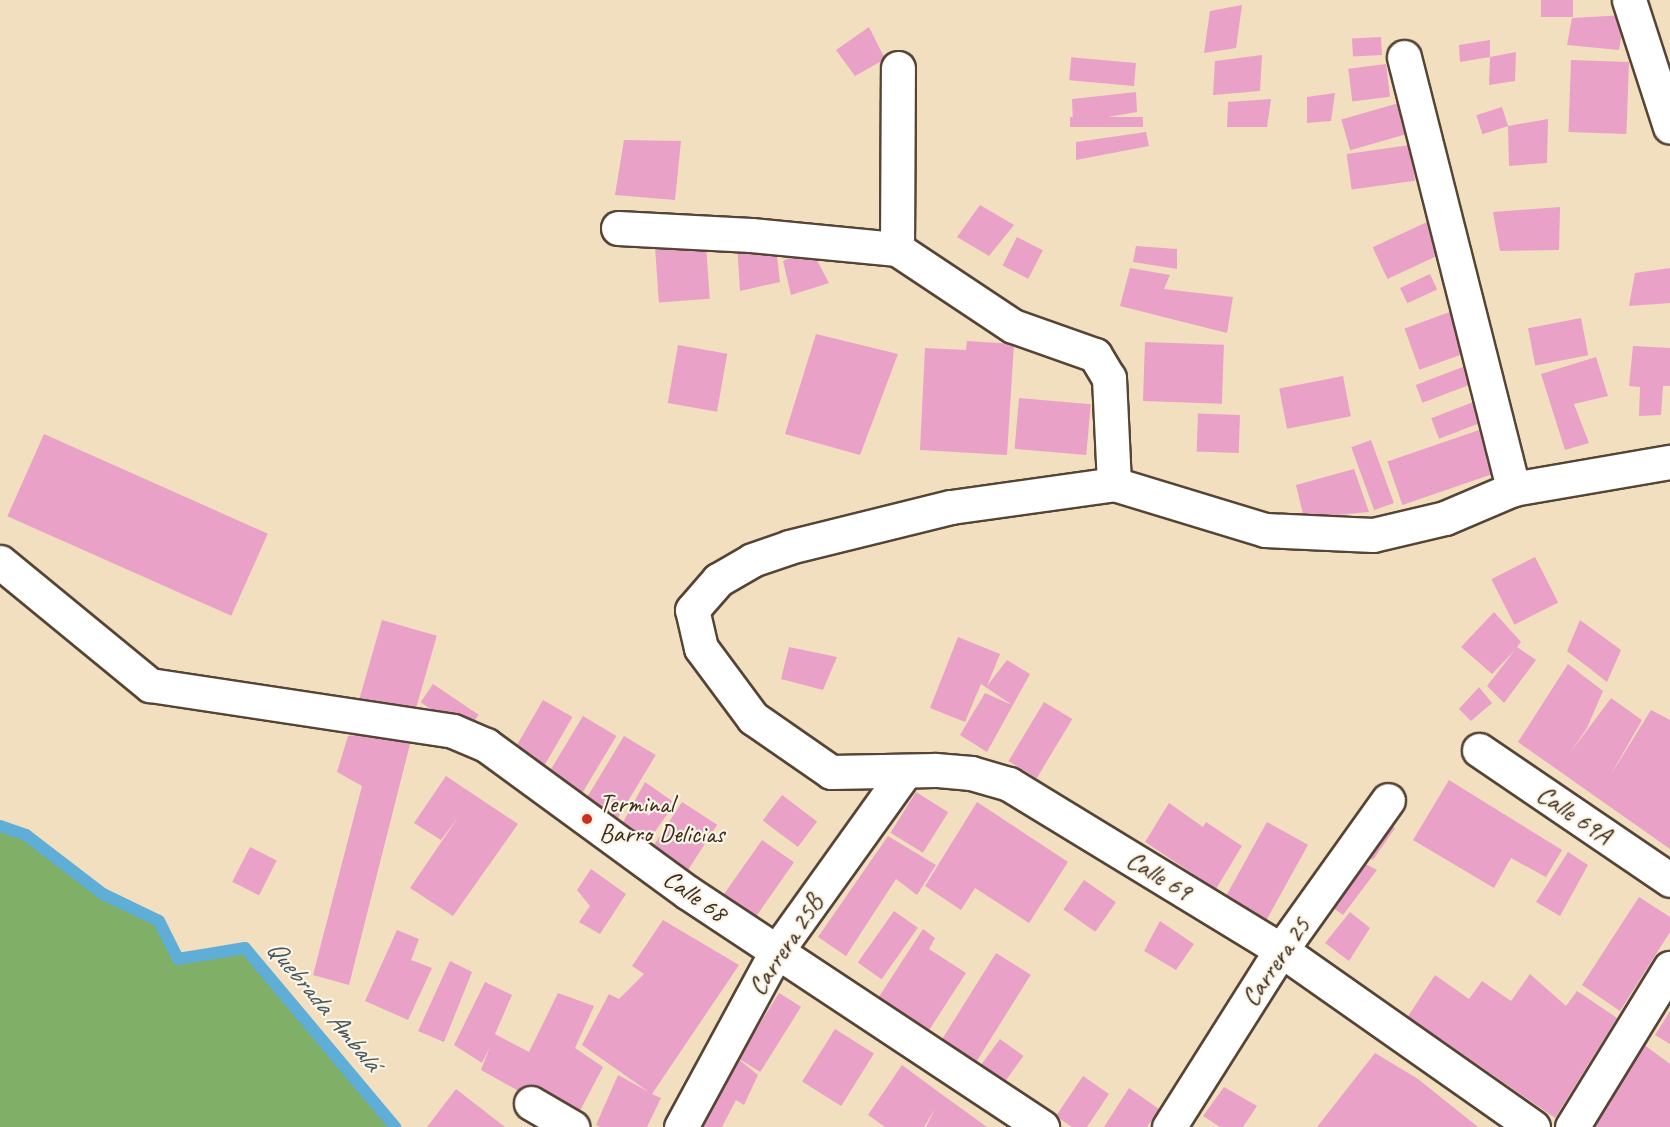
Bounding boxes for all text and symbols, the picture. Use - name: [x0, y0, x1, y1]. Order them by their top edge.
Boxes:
- street label: Calle 69A: [1531, 779, 1617, 851]
- place label: Terminal Barro Delicias: [599, 788, 726, 850]
- marker: Terminal Barro Delicias: [580, 812, 594, 826]
- street label: Calle 69: [1121, 844, 1197, 908]
- street label: Calle 68: [657, 863, 733, 929]
- street label: Carrera 25B: [742, 889, 830, 1001]
- street label: Carrera 25: [1235, 912, 1317, 1012]
- water label: Quebrada Ambalá: [259, 932, 389, 1078]

